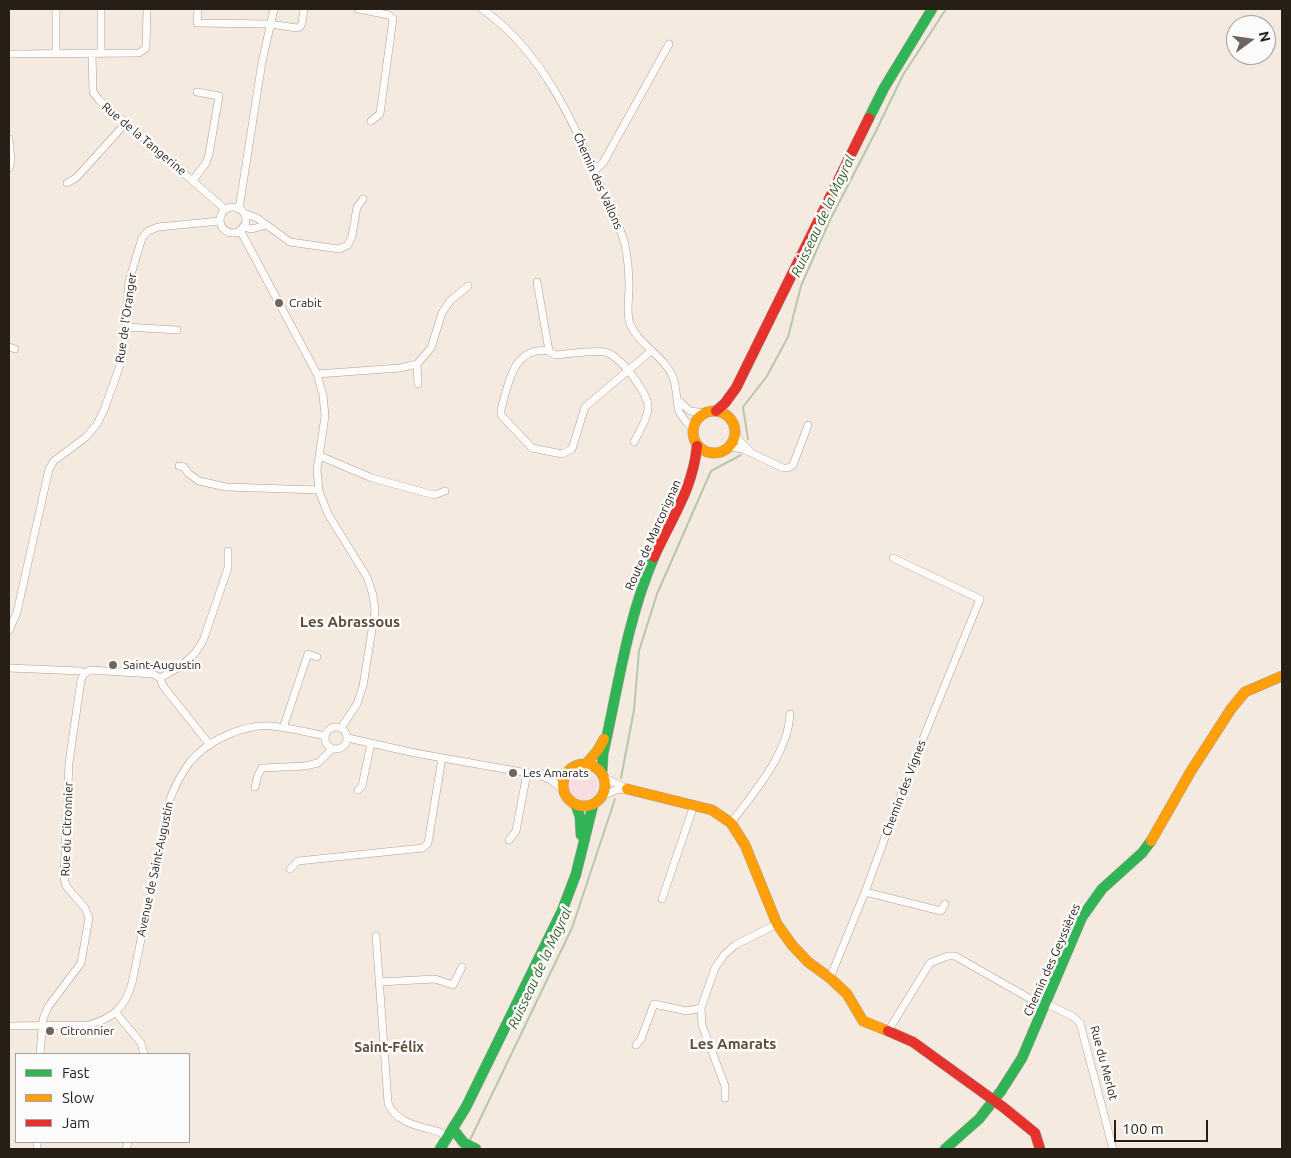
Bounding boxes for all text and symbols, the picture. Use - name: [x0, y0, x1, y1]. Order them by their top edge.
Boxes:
- north arrow: [1226, 15, 1276, 65]
- text: N: [1256, 30, 1274, 44]
- street label: Rue de la Tangerine: [99, 99, 189, 179]
- street label: Chemin des Vallons: [570, 130, 626, 232]
- water label: Ruisseau de la Mayral: [787, 153, 859, 279]
- street label: Rue de l'Oranger: [113, 272, 139, 364]
- place label: Crabit: [289, 296, 322, 310]
- marker: Crabit: [273, 297, 285, 309]
- street label: Route de Marcorignan: [622, 477, 684, 593]
- district label: Les Abrassous: [300, 613, 400, 631]
- place label: Saint-Augustin: [123, 658, 201, 672]
- marker: Saint-Augustin: [107, 659, 119, 671]
- street label: Chemin des Vignes: [879, 738, 929, 838]
- place label: Les Amarats: [523, 766, 589, 780]
- marker: Les Amarats: [507, 767, 519, 779]
- street label: Rue du Citronnier: [58, 781, 76, 877]
- street label: Avenue de Saint-Augustin: [134, 800, 176, 938]
- street label: Chemin des Geyssières: [1021, 901, 1083, 1019]
- water label: Ruisseau de la Mayral: [504, 905, 576, 1031]
- place label: Citronnier: [60, 1024, 114, 1038]
- street label: Rue du Merlot: [1087, 1024, 1121, 1102]
- marker: Citronnier: [44, 1025, 56, 1037]
- district label: Les Amarats: [690, 1035, 776, 1053]
- district label: Saint-Félix: [354, 1039, 424, 1055]
- legend: [15, 1053, 190, 1143]
- text: Fast: [62, 1064, 89, 1081]
- text: Slow: [62, 1089, 94, 1106]
- scale bar: [1116, 1110, 1210, 1142]
- text: Jam: [62, 1114, 90, 1131]
- text: 100 m: [1122, 1120, 1164, 1137]

